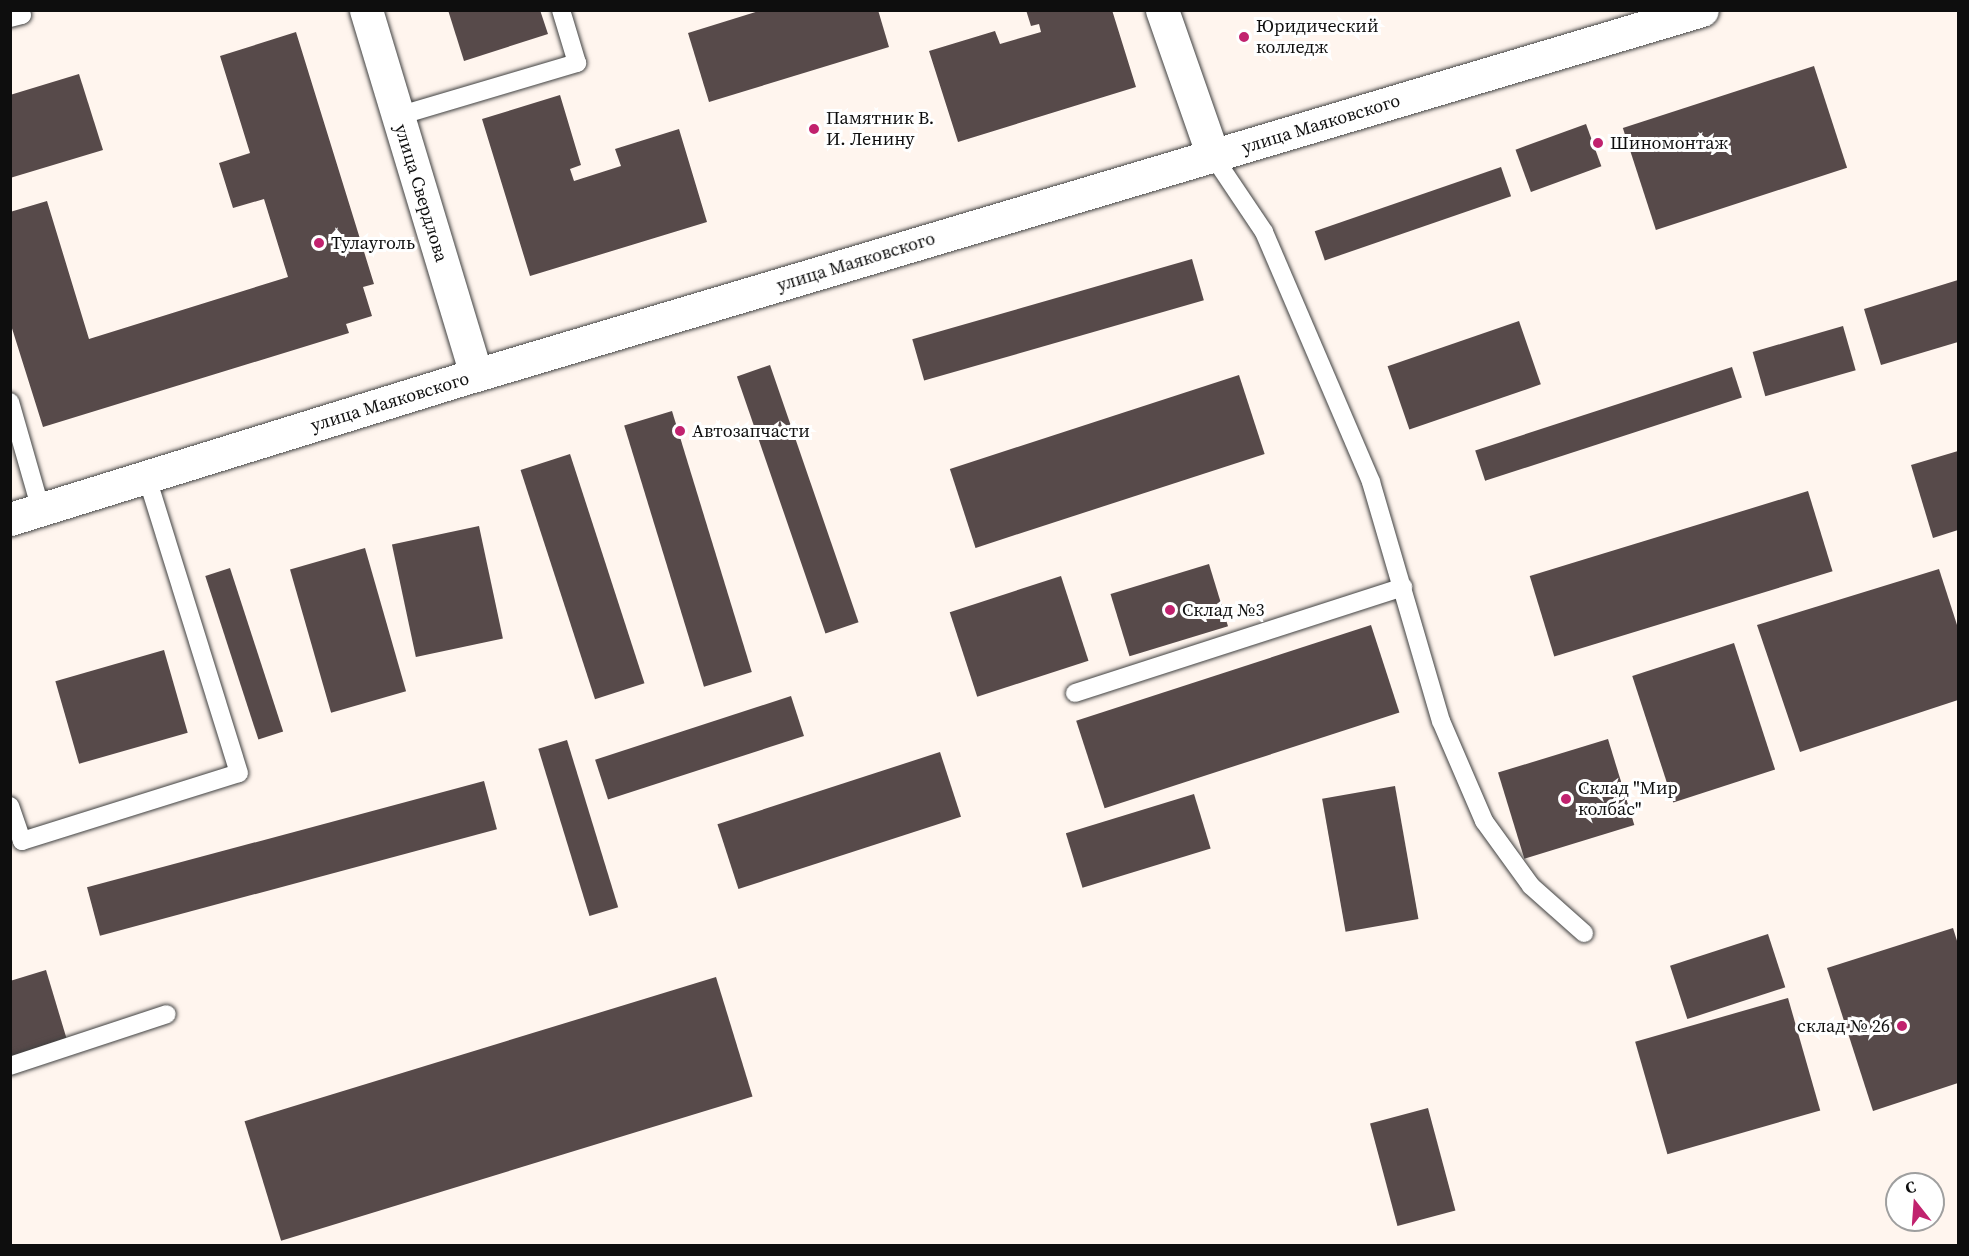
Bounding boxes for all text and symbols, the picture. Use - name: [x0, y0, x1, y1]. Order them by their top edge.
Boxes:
- place label: Юридический колледж: [1256, 16, 1379, 58]
- marker: Юридический колледж: [1237, 30, 1251, 44]
- street label: улица Маяковского: [1239, 90, 1403, 158]
- place label: Памятник В. И. Ленину: [826, 108, 934, 150]
- street label: улица Свердлова: [390, 121, 452, 265]
- marker: Памятник В. И. Ленину: [807, 122, 821, 136]
- place label: Шиномонтаж: [1610, 132, 1728, 154]
- marker: Шиномонтаж: [1591, 136, 1605, 150]
- street label: улица Маяковского: [774, 228, 938, 296]
- place label: Тулауголь: [331, 232, 415, 254]
- marker: Тулауголь: [312, 236, 326, 250]
- street label: улица Маяковского: [308, 368, 472, 436]
- place label: Автозапчасти: [692, 420, 810, 442]
- marker: Автозапчасти: [673, 424, 687, 438]
- place label: Склад №3: [1182, 599, 1264, 621]
- marker: Склад №3: [1163, 603, 1177, 617]
- place label: Склад "Мир колбас": [1578, 778, 1678, 820]
- marker: Склад "Мир колбас": [1559, 792, 1573, 806]
- place label: склад № 26: [1797, 1015, 1890, 1037]
- marker: склад № 26: [1895, 1019, 1909, 1033]
- north arrow: [1885, 1172, 1945, 1232]
- text: С: [1902, 1175, 1918, 1199]

